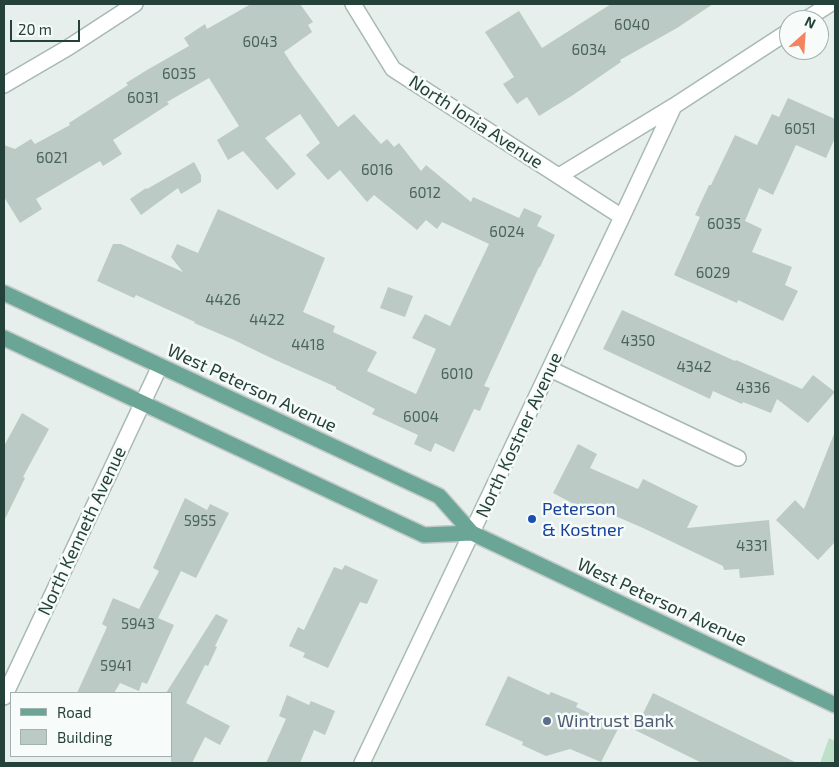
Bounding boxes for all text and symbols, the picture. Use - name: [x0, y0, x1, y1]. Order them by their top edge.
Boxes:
- scale bar: [12, 10, 82, 42]
- north arrow: [779, 10, 829, 60]
- text: N: [802, 12, 819, 32]
- house number: 6040: [614, 16, 650, 34]
- text: 20 m: [18, 20, 52, 38]
- house number: 6043: [242, 33, 278, 51]
- house number: 6034: [571, 41, 607, 59]
- house number: 6035: [162, 65, 196, 83]
- street label: North Ionia Avenue: [405, 71, 547, 173]
- house number: 6031: [127, 89, 159, 107]
- house number: 6051: [784, 120, 816, 138]
- house number: 6021: [36, 149, 68, 167]
- house number: 6016: [361, 161, 393, 179]
- house number: 6012: [409, 184, 441, 202]
- house number: 6035: [707, 215, 741, 233]
- house number: 6024: [489, 223, 525, 241]
- house number: 6029: [696, 264, 730, 282]
- house number: 4426: [205, 291, 241, 309]
- house number: 4422: [249, 311, 285, 329]
- house number: 4350: [621, 332, 655, 350]
- house number: 4418: [291, 336, 325, 354]
- street label: West Peterson Avenue: [164, 339, 340, 437]
- street label: North Kostner Avenue: [471, 349, 567, 521]
- house number: 4342: [676, 358, 712, 376]
- house number: 6010: [441, 365, 473, 383]
- house number: 4336: [736, 379, 770, 397]
- house number: 6004: [403, 408, 439, 426]
- street label: North Kenneth Avenue: [33, 443, 131, 619]
- place label: Peterson & Kostner: [542, 498, 624, 540]
- house number: 5955: [184, 512, 216, 530]
- marker: Peterson & Kostner: [526, 513, 538, 525]
- house number: 4331: [736, 537, 768, 555]
- street label: West Peterson Avenue: [574, 553, 750, 651]
- house number: 5943: [121, 615, 155, 633]
- house number: 5941: [100, 657, 132, 675]
- legend: [10, 692, 172, 757]
- text: Road: [57, 703, 92, 721]
- place label: Wintrust Bank: [557, 710, 674, 732]
- marker: Wintrust Bank: [541, 715, 553, 727]
- text: Building: [57, 728, 112, 746]

